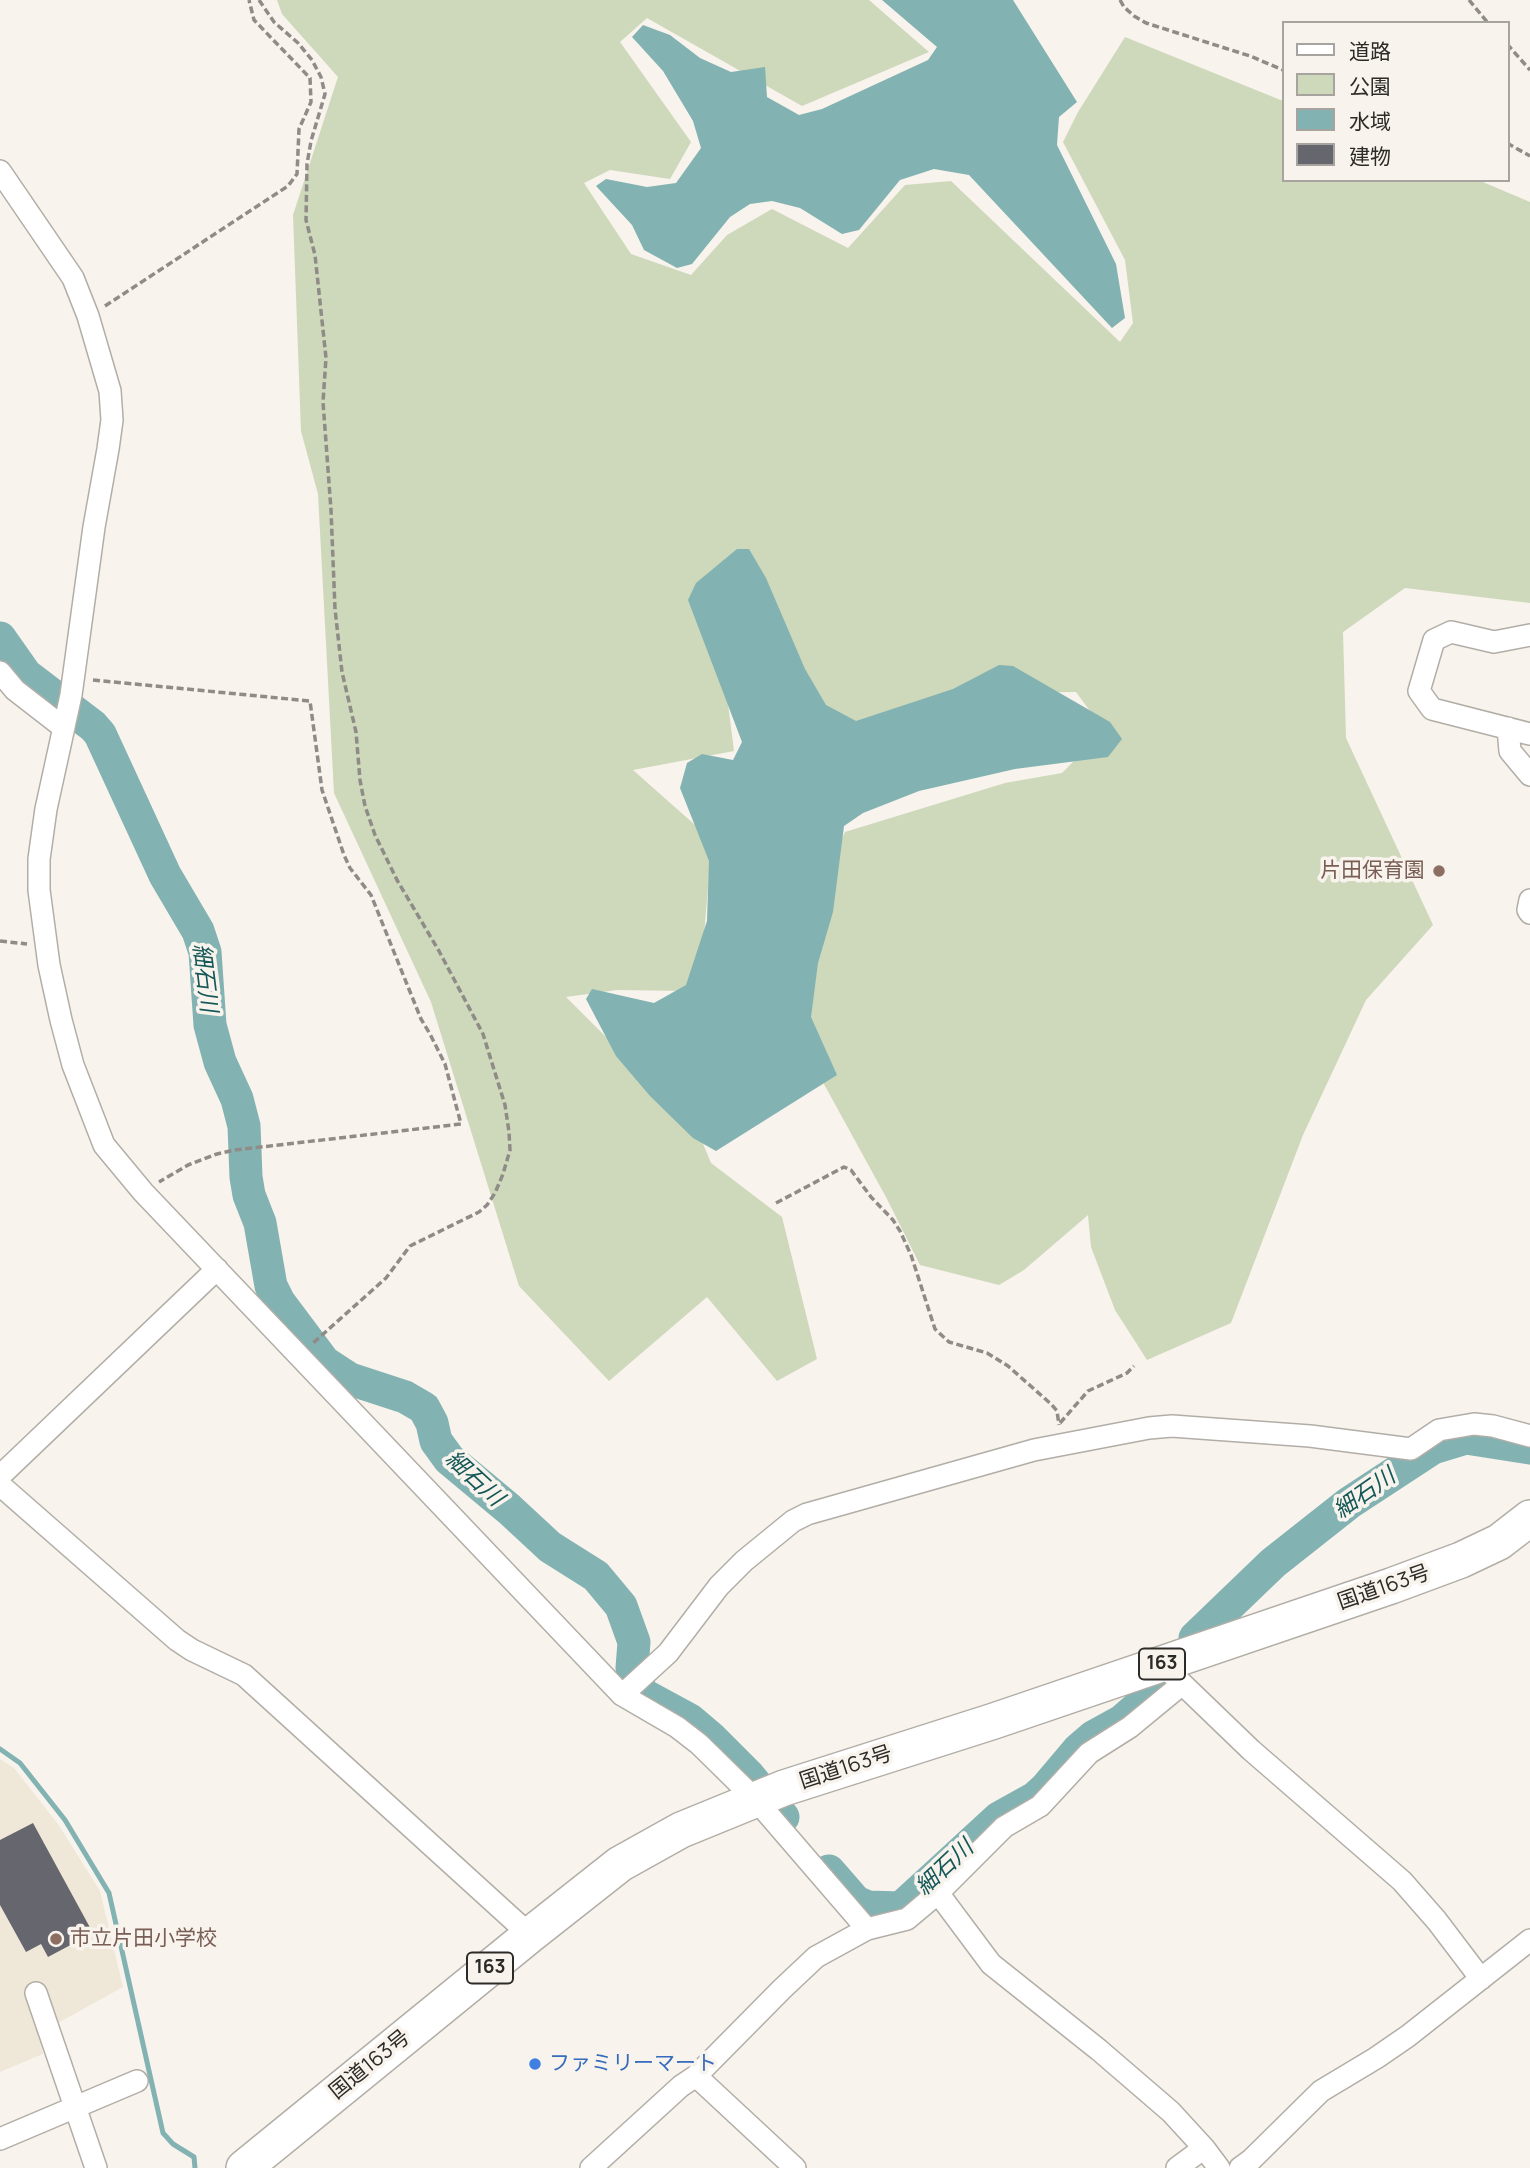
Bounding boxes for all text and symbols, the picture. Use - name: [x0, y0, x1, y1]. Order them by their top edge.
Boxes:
- legend: [1282, 21, 1509, 182]
- text: 道路: [1349, 37, 1391, 65]
- text: 公園: [1349, 72, 1391, 100]
- text: 水域: [1349, 107, 1391, 135]
- text: 建物: [1349, 142, 1391, 170]
- place label: 片田保育園: [1320, 858, 1425, 884]
- marker: 片田保育園: [1431, 863, 1447, 879]
- water label: 細石川: [186, 942, 222, 1014]
- water label: 細石川: [439, 1445, 509, 1513]
- water label: 細石川: [1329, 1463, 1401, 1525]
- street label: 国道163号: [1335, 1560, 1433, 1616]
- road number: 163: [1139, 1648, 1185, 1680]
- street label: 国道163号: [797, 1741, 895, 1795]
- water label: 細石川: [910, 1834, 980, 1902]
- place label: 市立片田小学校: [70, 1926, 217, 1952]
- marker: 市立片田小学校: [48, 1931, 64, 1947]
- road number: 163: [467, 1952, 513, 1984]
- street label: 国道163号: [325, 2025, 415, 2105]
- place label: ファミリーマート: [549, 2051, 717, 2077]
- marker: ファミリーマート: [527, 2056, 543, 2072]

